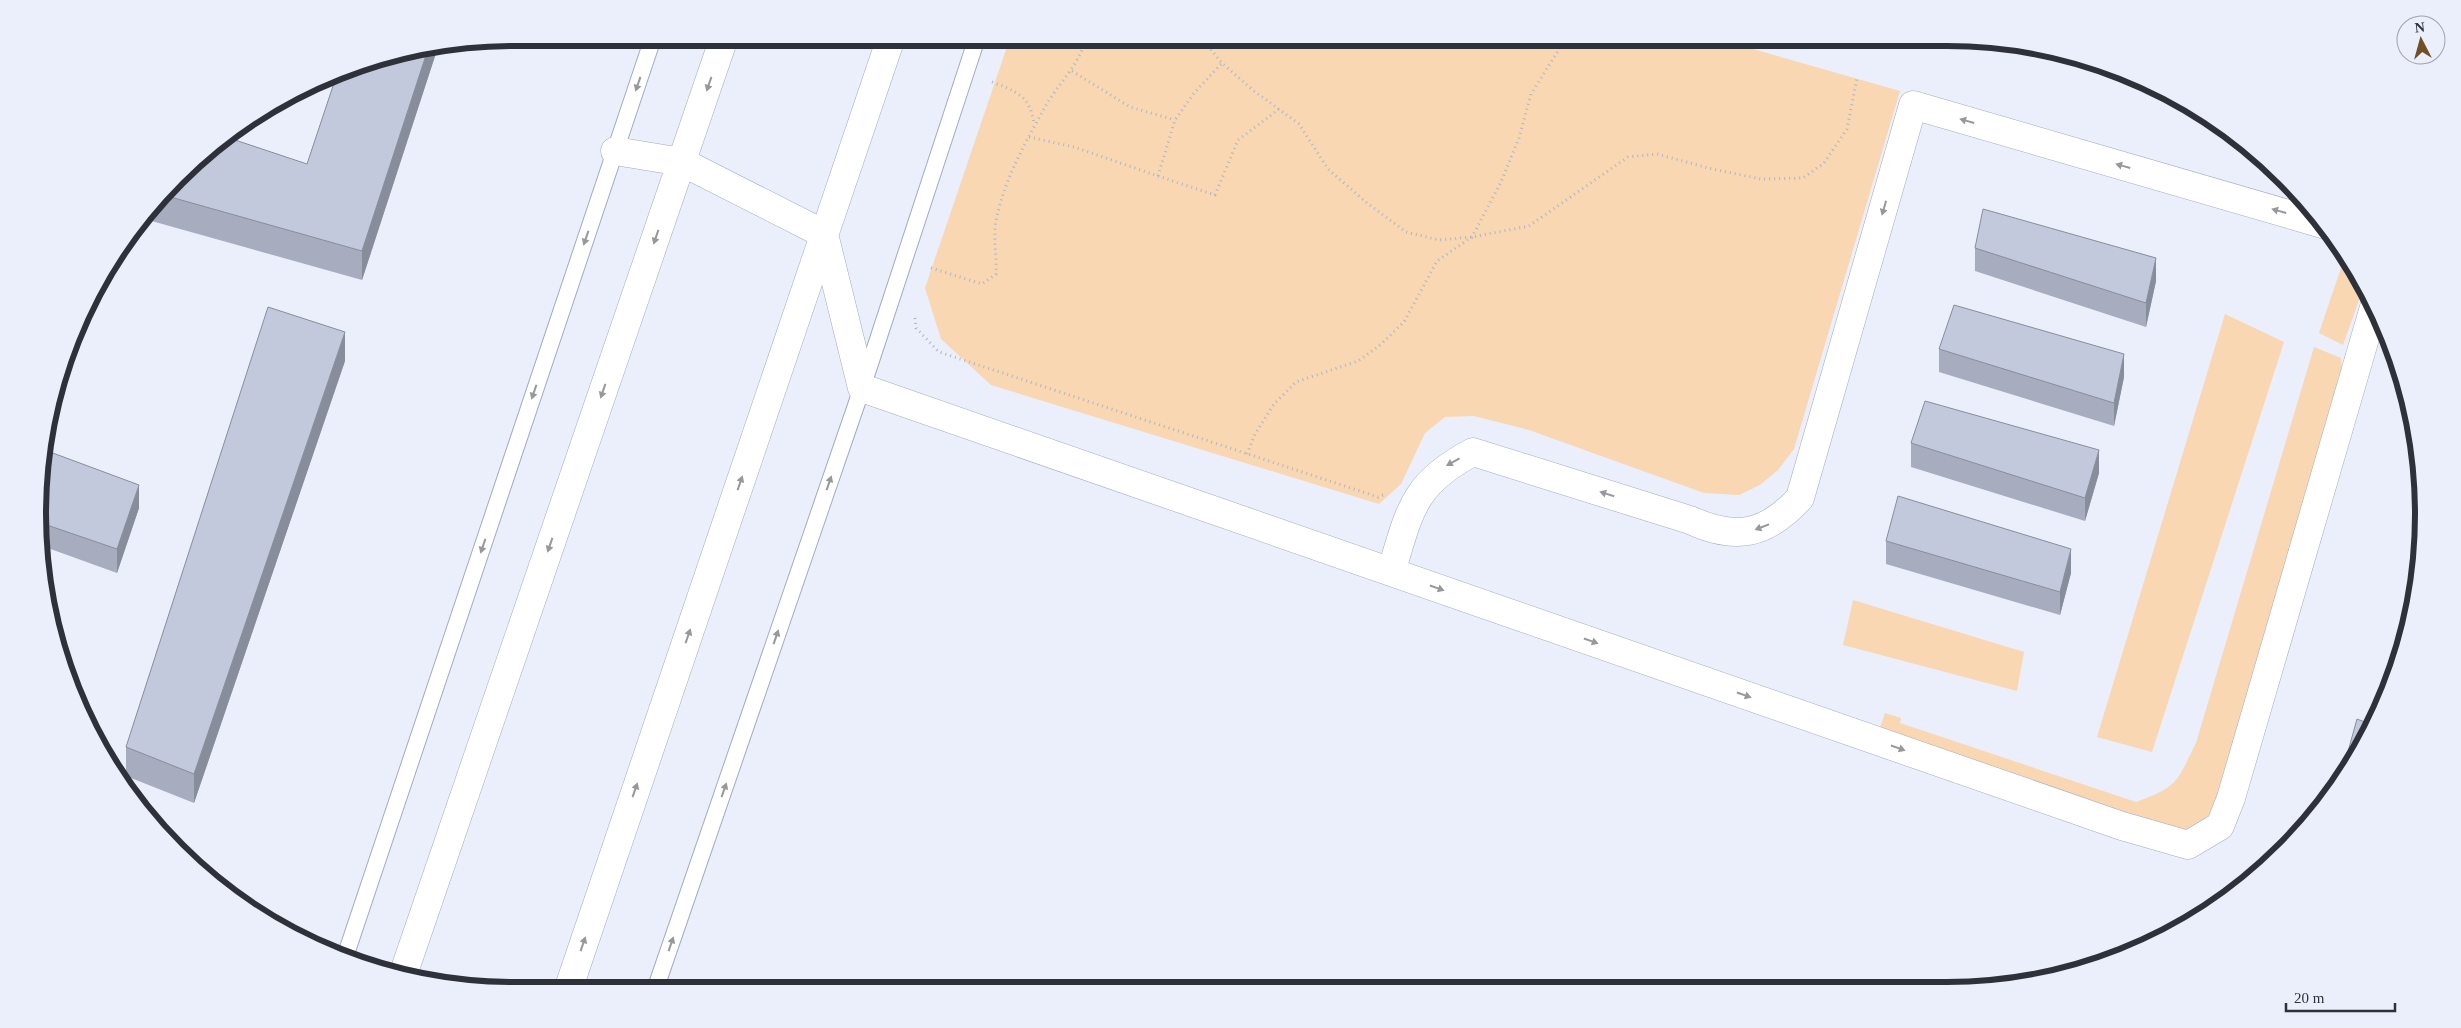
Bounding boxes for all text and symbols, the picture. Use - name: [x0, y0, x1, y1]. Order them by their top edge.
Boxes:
- north arrow: [2396, 15, 2446, 65]
- text: N: [2414, 20, 2426, 36]
- one-way arrow: [633, 76, 641, 91]
- one-way arrow: [704, 76, 712, 91]
- one-way arrow: [1959, 116, 1974, 124]
- one-way arrow: [2115, 162, 2130, 170]
- one-way arrow: [1879, 201, 1887, 216]
- one-way arrow: [2271, 207, 2286, 215]
- one-way arrow: [582, 230, 589, 245]
- one-way arrow: [652, 230, 659, 245]
- one-way arrow: [599, 384, 607, 399]
- one-way arrow: [530, 385, 538, 400]
- one-way arrow: [1447, 458, 1460, 467]
- one-way arrow: [737, 475, 744, 490]
- one-way arrow: [825, 475, 833, 490]
- one-way arrow: [1599, 489, 1614, 497]
- one-way arrow: [1754, 523, 1769, 531]
- one-way arrow: [546, 537, 554, 552]
- one-way arrow: [478, 539, 486, 554]
- one-way arrow: [1430, 585, 1445, 592]
- one-way arrow: [684, 629, 692, 644]
- one-way arrow: [773, 629, 781, 644]
- one-way arrow: [1583, 638, 1598, 645]
- one-way arrow: [1737, 691, 1752, 699]
- one-way arrow: [1890, 745, 1905, 752]
- one-way arrow: [632, 783, 640, 798]
- one-way arrow: [720, 783, 728, 798]
- one-way arrow: [579, 936, 587, 951]
- one-way arrow: [667, 936, 675, 951]
- scale bar: [2286, 980, 2395, 1012]
- text: 20 m: [2294, 990, 2325, 1006]

